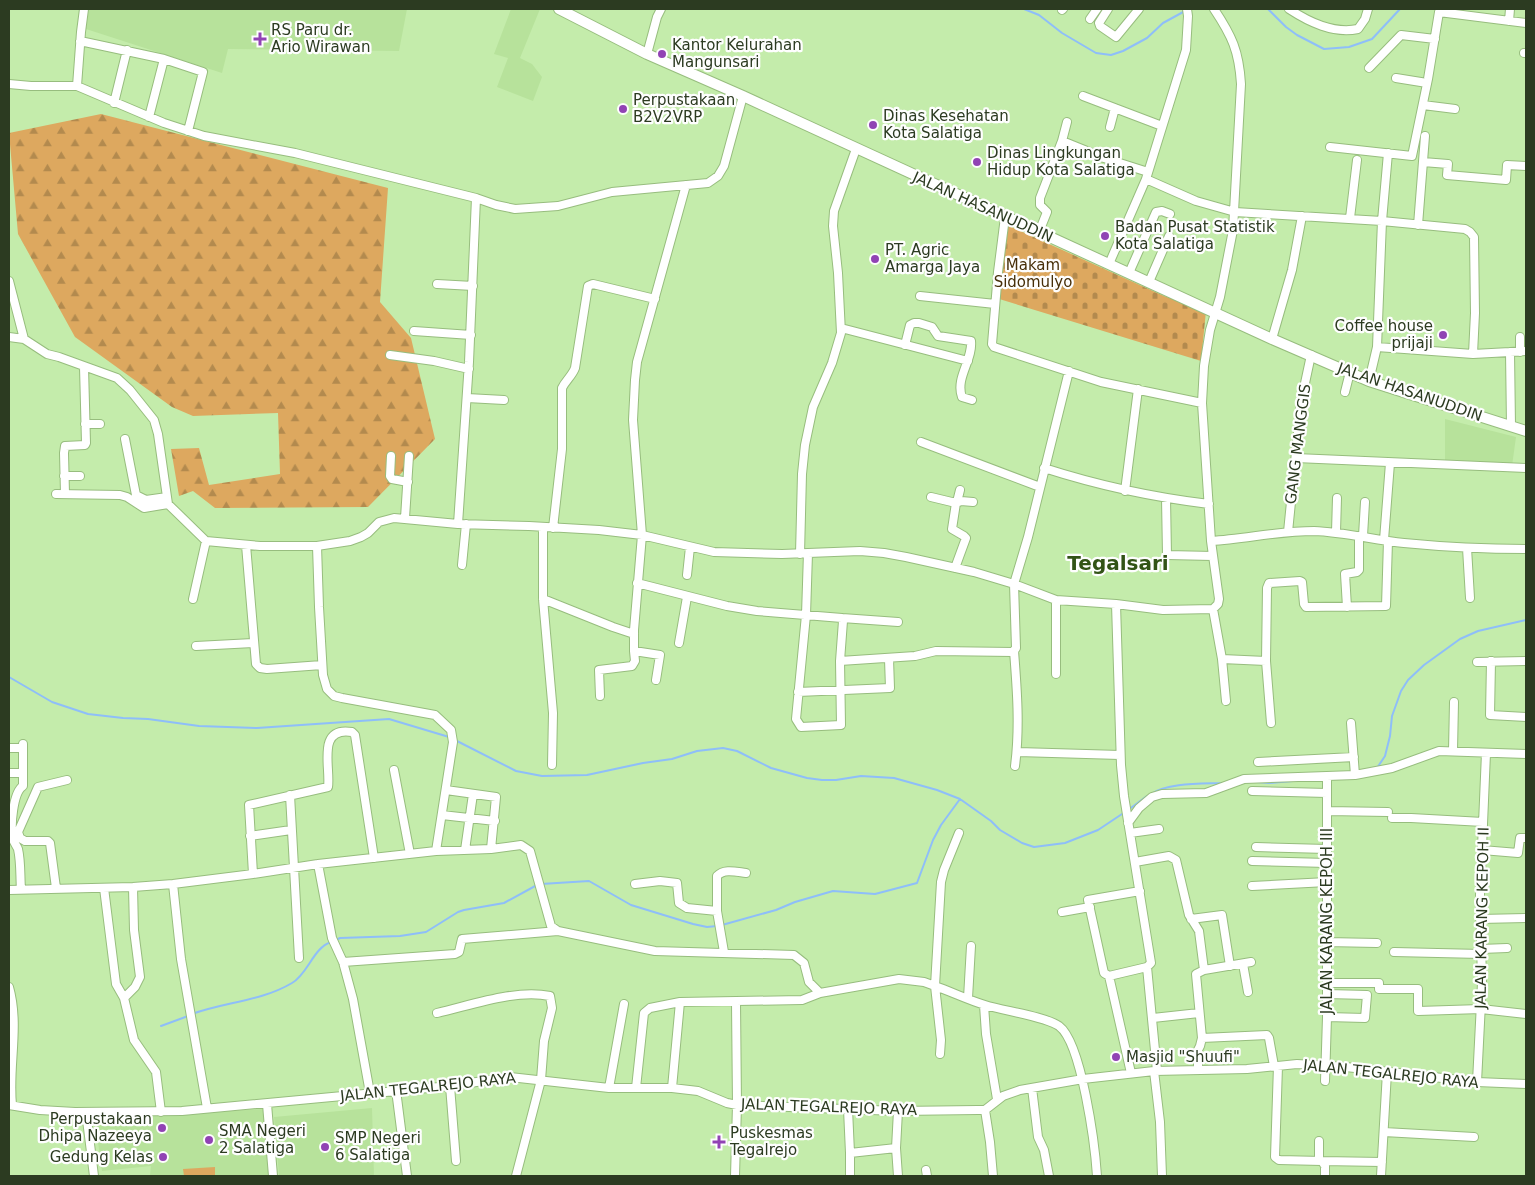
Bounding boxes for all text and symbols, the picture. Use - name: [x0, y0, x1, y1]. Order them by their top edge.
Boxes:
- place label: RS Paru dr. Ario Wirawan: [271, 21, 371, 56]
- marker: RS Paru dr. Ario Wirawan: [253, 32, 267, 46]
- place label: Kantor Kelurahan Mangunsari: [672, 36, 802, 71]
- marker: Kantor Kelurahan Mangunsari: [656, 48, 668, 60]
- place label: Perpustakaan B2V2VRP: [633, 91, 735, 126]
- marker: Perpustakaan B2V2VRP: [617, 103, 629, 115]
- place label: Dinas Kesehatan Kota Salatiga: [883, 107, 1009, 142]
- marker: Dinas Kesehatan Kota Salatiga: [867, 119, 879, 131]
- place label: Dinas Lingkungan Hidup Kota Salatiga: [987, 144, 1135, 179]
- marker: Dinas Lingkungan Hidup Kota Salatiga: [971, 156, 983, 168]
- street label: JALAN HASANUDDIN: [909, 167, 1056, 246]
- place label: Badan Pusat Statistik Kota Salatiga: [1115, 218, 1275, 253]
- marker: Badan Pusat Statistik Kota Salatiga: [1099, 230, 1111, 242]
- place label: PT. Agric Amarga Jaya: [885, 241, 980, 276]
- marker: PT. Agric Amarga Jaya: [869, 253, 881, 265]
- park label: Makam Sidomulyo: [994, 256, 1072, 291]
- place label: Coffee house prijaji: [1335, 317, 1433, 352]
- marker: Coffee house prijaji: [1437, 329, 1449, 341]
- street label: JALAN HASANUDDIN: [1334, 358, 1485, 425]
- street label: GANG MANGGIS: [1282, 383, 1314, 505]
- district label: Tegalsari: [1067, 551, 1169, 575]
- street label: JALAN KARANG KEPOH II: [1471, 827, 1493, 1010]
- street label: JALAN KARANG KEPOH III: [1318, 828, 1336, 1015]
- place label: Masjid "Shuufi": [1126, 1048, 1240, 1066]
- marker: Masjid "Shuufi": [1110, 1051, 1122, 1063]
- street label: JALAN TEGALREJO RAYA: [1301, 1056, 1480, 1092]
- street label: JALAN TEGALREJO RAYA: [338, 1069, 517, 1105]
- street label: JALAN TEGALREJO RAYA: [740, 1095, 918, 1119]
- place label: Perpustakaan Dhipa Nazeeya: [38, 1110, 152, 1145]
- marker: Perpustakaan Dhipa Nazeeya: [156, 1122, 168, 1134]
- place label: SMA Negeri 2 Salatiga: [219, 1122, 306, 1157]
- place label: Puskesmas Tegalrejo: [729, 1124, 813, 1159]
- place label: SMP Negeri 6 Salatiga: [335, 1129, 421, 1164]
- marker: SMA Negeri 2 Salatiga: [203, 1134, 215, 1146]
- marker: Puskesmas Tegalrejo: [712, 1135, 726, 1149]
- marker: SMP Negeri 6 Salatiga: [319, 1141, 331, 1153]
- place label: Gedung Kelas: [50, 1148, 153, 1166]
- marker: Gedung Kelas: [157, 1151, 169, 1163]

